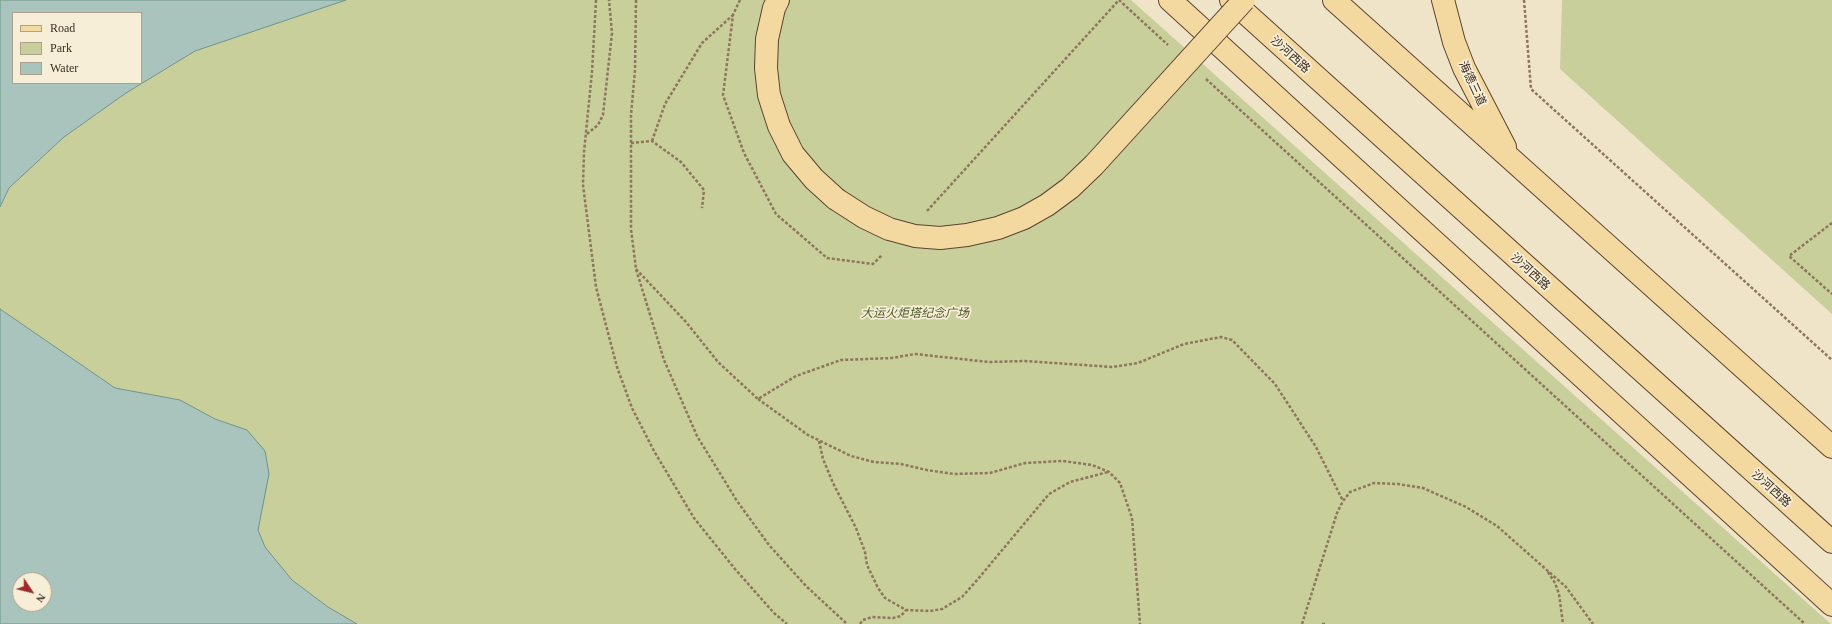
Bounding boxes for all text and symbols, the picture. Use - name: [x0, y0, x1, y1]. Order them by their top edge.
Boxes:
- legend: [12, 12, 142, 84]
- text: Road: [50, 21, 75, 35]
- street label: 沙河西路: [1268, 33, 1314, 75]
- text: Park: [50, 41, 72, 55]
- street label: 海德三道: [1456, 58, 1490, 108]
- text: Water: [50, 61, 78, 75]
- street label: 沙河西路: [1508, 250, 1554, 292]
- park label: 大运火炬塔纪念广场: [861, 305, 969, 319]
- street label: 沙河西路: [1749, 467, 1795, 509]
- north arrow: [12, 572, 52, 612]
- text: N: [34, 592, 48, 605]

